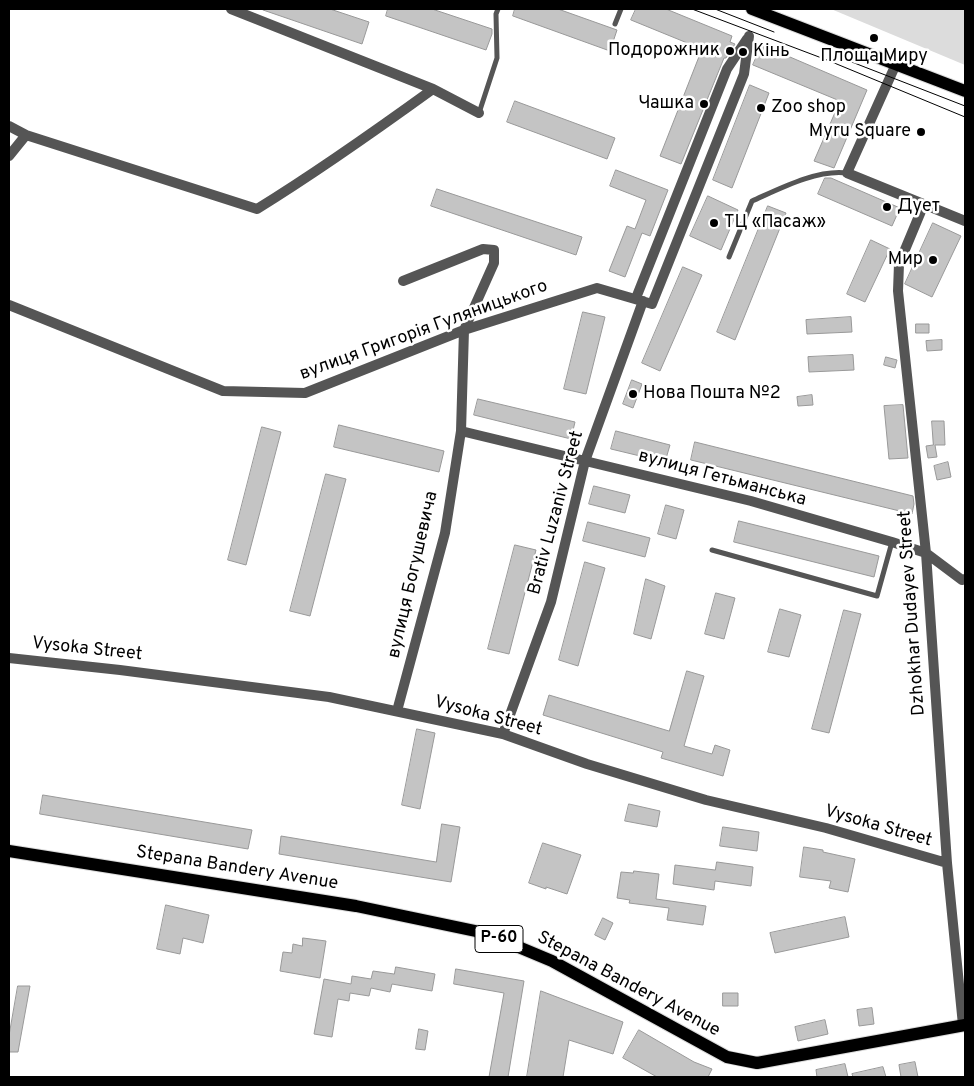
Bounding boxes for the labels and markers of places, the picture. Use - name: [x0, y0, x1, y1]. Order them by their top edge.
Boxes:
- marker: Площа Миру: [868, 32, 880, 44]
- place label: Подорожник: [608, 40, 720, 62]
- place label: Кінь: [753, 41, 790, 63]
- marker: Подорожник: [724, 45, 736, 57]
- marker: Кінь: [737, 46, 749, 58]
- place label: Площа Миру: [820, 46, 928, 68]
- place label: Чашка: [638, 93, 694, 115]
- place label: Zoo shop: [771, 97, 846, 119]
- marker: Чашка: [698, 98, 710, 110]
- marker: Zoo shop: [755, 102, 767, 114]
- place label: Myru Square: [809, 121, 911, 143]
- marker: Myru Square: [915, 126, 927, 138]
- place label: Дует: [897, 196, 940, 218]
- marker: Дует: [881, 201, 893, 213]
- place label: ТЦ «Пасаж»: [724, 212, 826, 234]
- marker: ТЦ «Пасаж»: [708, 217, 720, 229]
- place label: Мир: [888, 249, 923, 271]
- marker: Мир: [927, 254, 939, 266]
- place label: Нова Пошта №2: [643, 383, 781, 405]
- marker: Нова Пошта №2: [627, 388, 639, 400]

